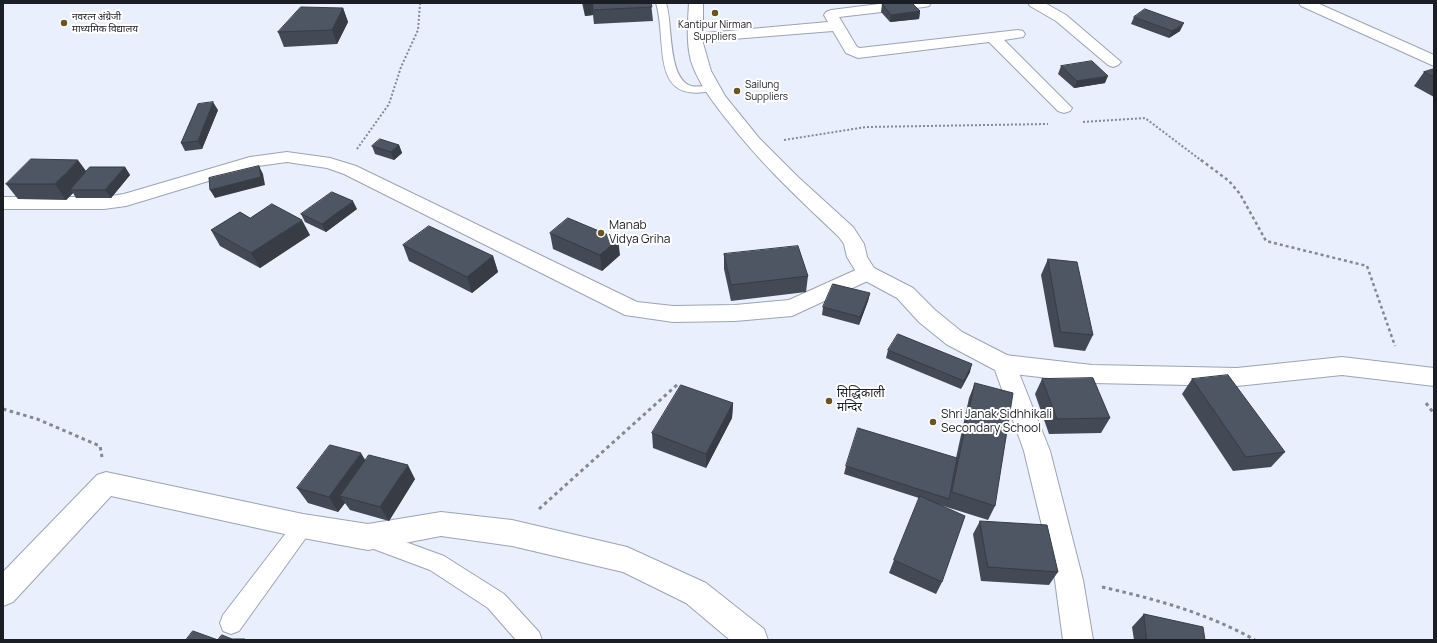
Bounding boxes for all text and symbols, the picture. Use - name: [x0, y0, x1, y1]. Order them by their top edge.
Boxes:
- marker: Kantipur Nirman Suppliers: [710, 8, 720, 18]
- place label: नवरत्न अंग्रेजी माध्यमिक विद्यालय: [72, 11, 138, 34]
- marker: नवरत्न अंग्रेजी माध्यमिक विद्यालय: [59, 18, 69, 28]
- place label: Kantipur Nirman Suppliers: [678, 19, 752, 42]
- place label: Sailung Suppliers: [745, 79, 788, 102]
- marker: Sailung Suppliers: [732, 86, 742, 96]
- place label: Manab Vidya Griha: [609, 219, 670, 247]
- marker: Manab Vidya Griha: [596, 228, 606, 238]
- place label: सिद्धिकाली मन्दिर: [837, 387, 884, 415]
- marker: सिद्धिकाली मन्दिर: [824, 396, 834, 406]
- place label: Shri Janak Sidhhikali Secondary School: [941, 408, 1052, 436]
- marker: Shri Janak Sidhhikali Secondary School: [928, 417, 938, 427]

